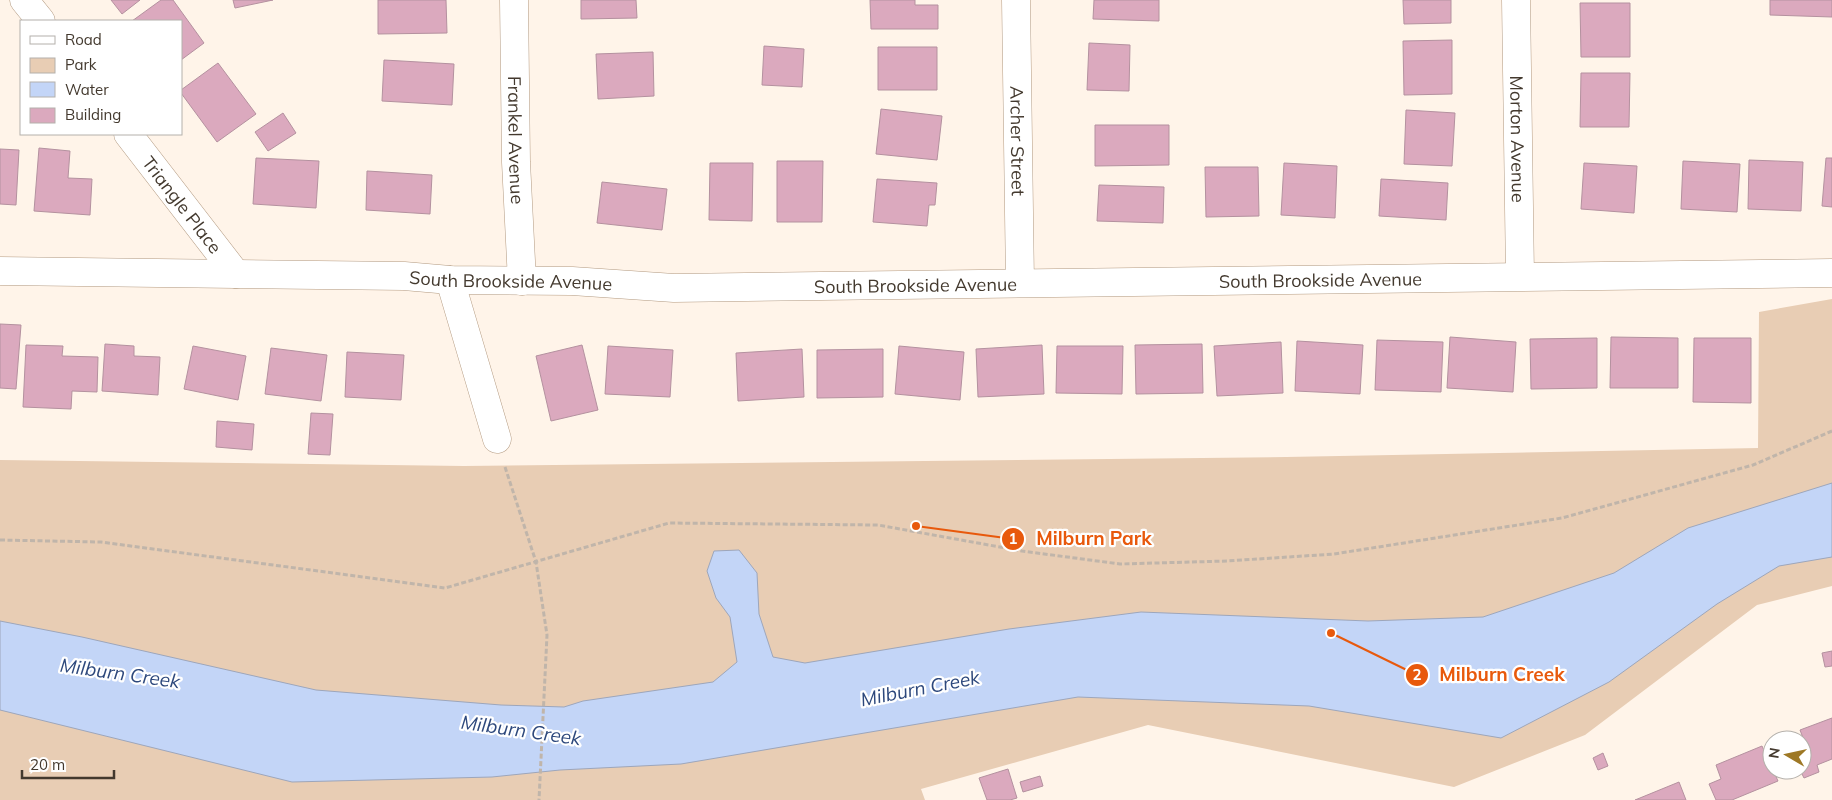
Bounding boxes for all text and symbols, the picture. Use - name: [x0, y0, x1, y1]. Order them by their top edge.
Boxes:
- legend: [20, 20, 182, 135]
- text: Road: [65, 30, 102, 49]
- text: Park: [65, 55, 97, 74]
- street label: Morton Avenue: [1506, 75, 1530, 203]
- street label: Frankel Avenue: [503, 76, 530, 205]
- text: Water: [65, 80, 109, 99]
- street label: Archer Street: [1006, 86, 1030, 196]
- text: Building: [65, 105, 121, 124]
- street label: Triangle Place: [138, 151, 227, 258]
- street label: South Brookside Avenue: [408, 265, 613, 295]
- street label: South Brookside Avenue: [1219, 267, 1422, 292]
- street label: South Brookside Avenue: [814, 272, 1017, 298]
- callout: Milburn Park: [1001, 522, 1162, 556]
- text: Milburn Park: [1036, 526, 1152, 550]
- text: 1: [1008, 529, 1018, 548]
- water label: Milburn Creek: [58, 653, 183, 693]
- callout: Milburn Creek: [1404, 658, 1575, 692]
- text: Milburn Creek: [1439, 662, 1565, 686]
- water label: Milburn Creek: [858, 664, 983, 711]
- text: 2: [1412, 665, 1422, 684]
- water label: Milburn Creek: [459, 710, 584, 750]
- north arrow: [1762, 730, 1812, 780]
- text: N: [1764, 746, 1784, 760]
- scale bar: [22, 748, 115, 780]
- text: 20 m: [30, 755, 65, 774]

